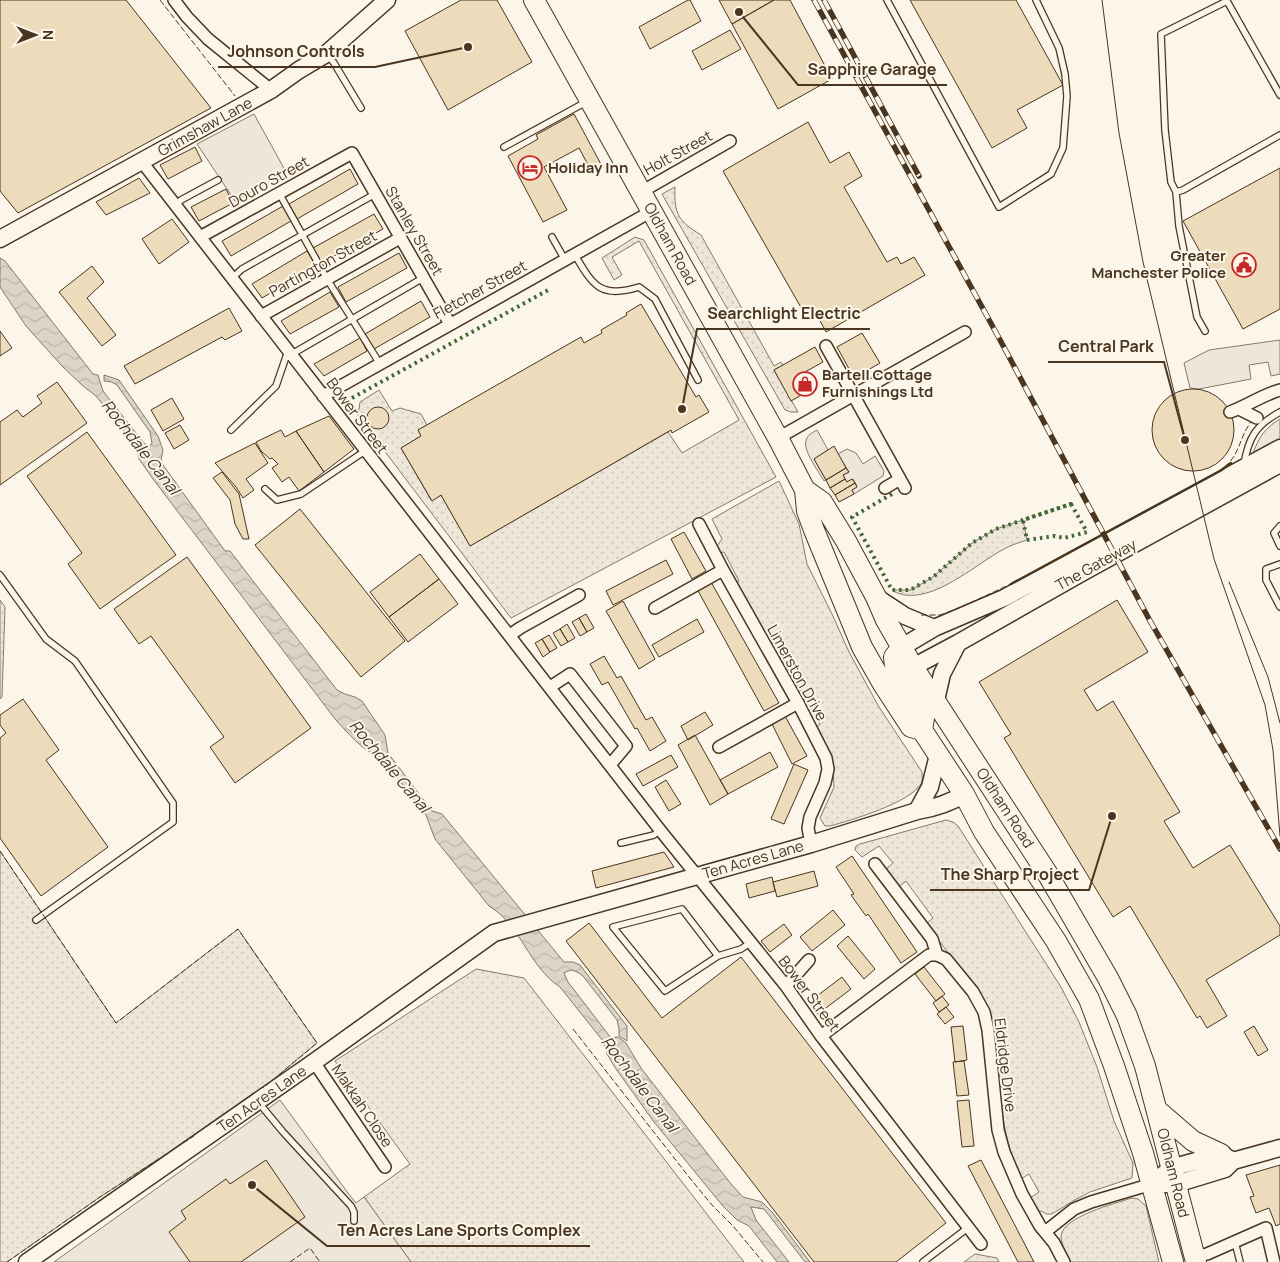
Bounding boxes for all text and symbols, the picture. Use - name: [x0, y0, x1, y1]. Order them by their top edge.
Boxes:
- north arrow: [10, 10, 60, 60]
- text: N: [39, 30, 58, 40]
- callout: Johnson Controls: [218, 36, 375, 67]
- text: Johnson Controls: [227, 40, 365, 62]
- callout: Sapphire Garage: [798, 54, 947, 85]
- text: Sapphire Garage: [808, 58, 937, 80]
- street label: Grimshaw Lane: [154, 92, 256, 161]
- street label: Holt Street: [640, 125, 716, 180]
- street label: Douro Street: [225, 151, 313, 212]
- hotel icon: Holiday Inn: [517, 155, 543, 181]
- place label: Holiday Inn: [548, 157, 628, 178]
- street label: Stanley Street: [380, 182, 448, 279]
- street label: Oldham Road: [639, 199, 702, 289]
- street label: Partington Street: [265, 225, 380, 302]
- place label: Greater Manchester Police: [1091, 245, 1226, 283]
- public building icon: Greater Manchester Police: [1231, 252, 1257, 278]
- street label: Fletcher Street: [429, 255, 530, 324]
- callout: Searchlight Electric: [697, 298, 870, 329]
- text: Searchlight Electric: [707, 302, 861, 324]
- callout: Central Park: [1048, 331, 1164, 362]
- text: Central Park: [1058, 335, 1154, 357]
- place label: Bartell Cottage Furnishings Ltd: [822, 364, 933, 402]
- shop icon: Bartell Cottage Furnishings Ltd: [792, 371, 818, 397]
- street label: Bower Street: [322, 373, 393, 458]
- water label: Rochdale Canal: [97, 395, 186, 501]
- street label: The Gateway: [1051, 534, 1140, 595]
- street label: Limerston Drive: [762, 621, 833, 725]
- water label: Rochdale Canal: [345, 715, 437, 819]
- street label: Oldham Road: [972, 764, 1039, 852]
- street label: Ten Acres Lane: [700, 835, 806, 884]
- callout: The Sharp Project: [930, 859, 1089, 890]
- text: The Sharp Project: [941, 863, 1079, 885]
- street label: Bower Street: [774, 951, 845, 1036]
- street label: Eldridge Drive: [989, 1017, 1022, 1113]
- water label: Rochdale Canal: [597, 1031, 685, 1138]
- street label: Ten Acres Lane: [213, 1060, 311, 1137]
- street label: Makkah Close: [327, 1060, 398, 1151]
- street label: Oldham Road: [1152, 1126, 1195, 1220]
- callout: Ten Acres Lane Sports Complex: [327, 1215, 590, 1246]
- text: Ten Acres Lane Sports Complex: [337, 1219, 581, 1241]

